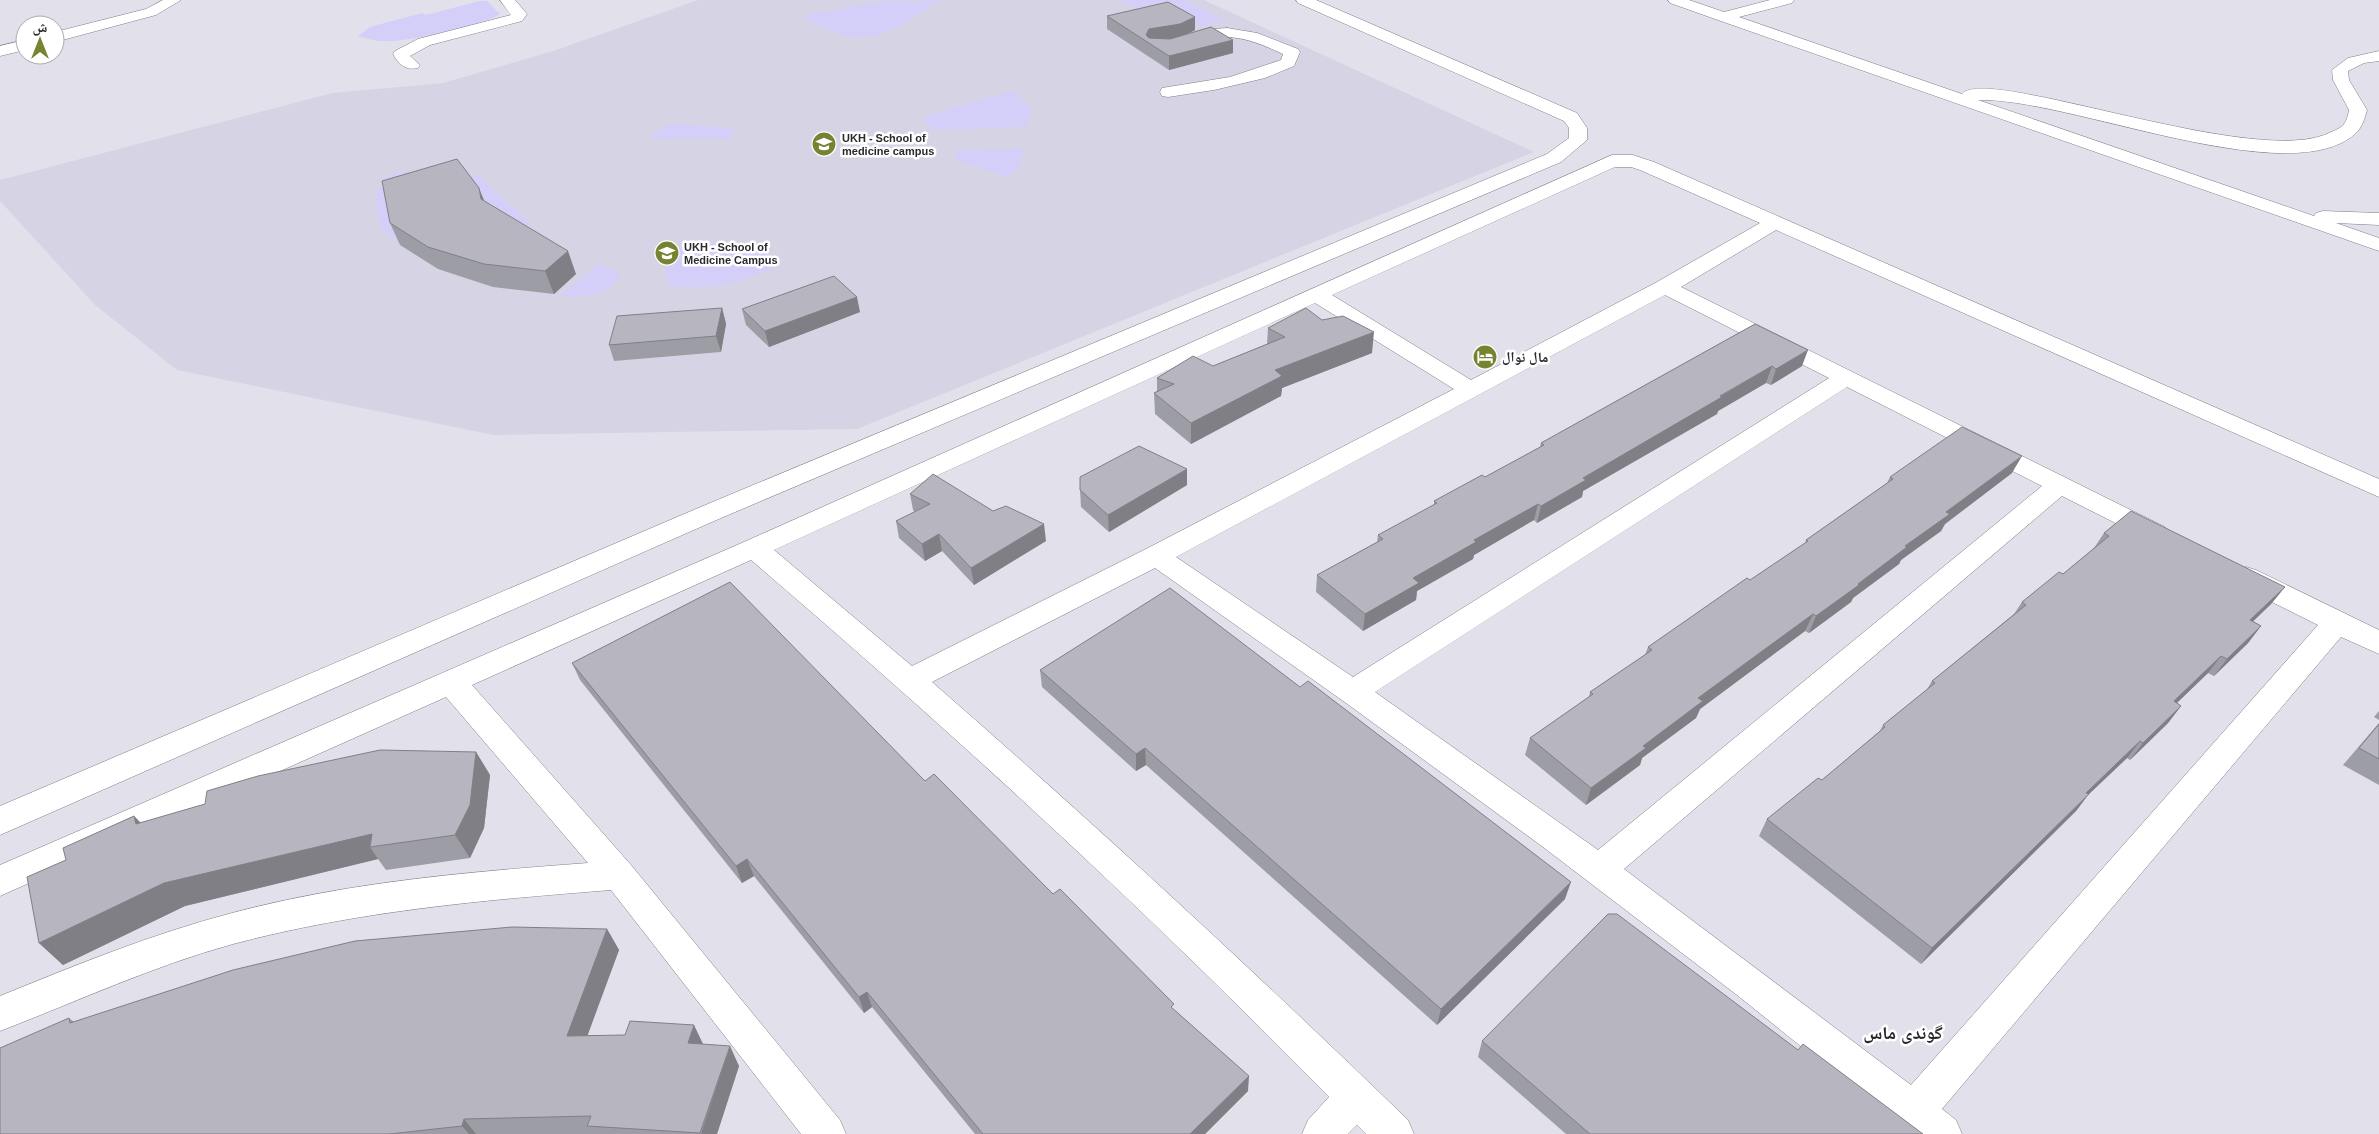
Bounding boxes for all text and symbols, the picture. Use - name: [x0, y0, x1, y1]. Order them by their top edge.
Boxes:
- north arrow: [15, 15, 65, 65]
- text: ش: [33, 19, 48, 36]
- school or university icon: UKH - School of medicine campus: [811, 131, 837, 157]
- place label: UKH - School of medicine campus: [842, 132, 934, 157]
- school or university icon: UKH - School of Medicine Campus: [654, 240, 680, 266]
- place label: UKH - School of Medicine Campus: [684, 241, 778, 266]
- hotel icon: مال نوال: [1472, 344, 1498, 370]
- place label: مال نوال: [1502, 349, 1548, 365]
- district label: گوندی ماس: [1863, 1023, 1943, 1044]

